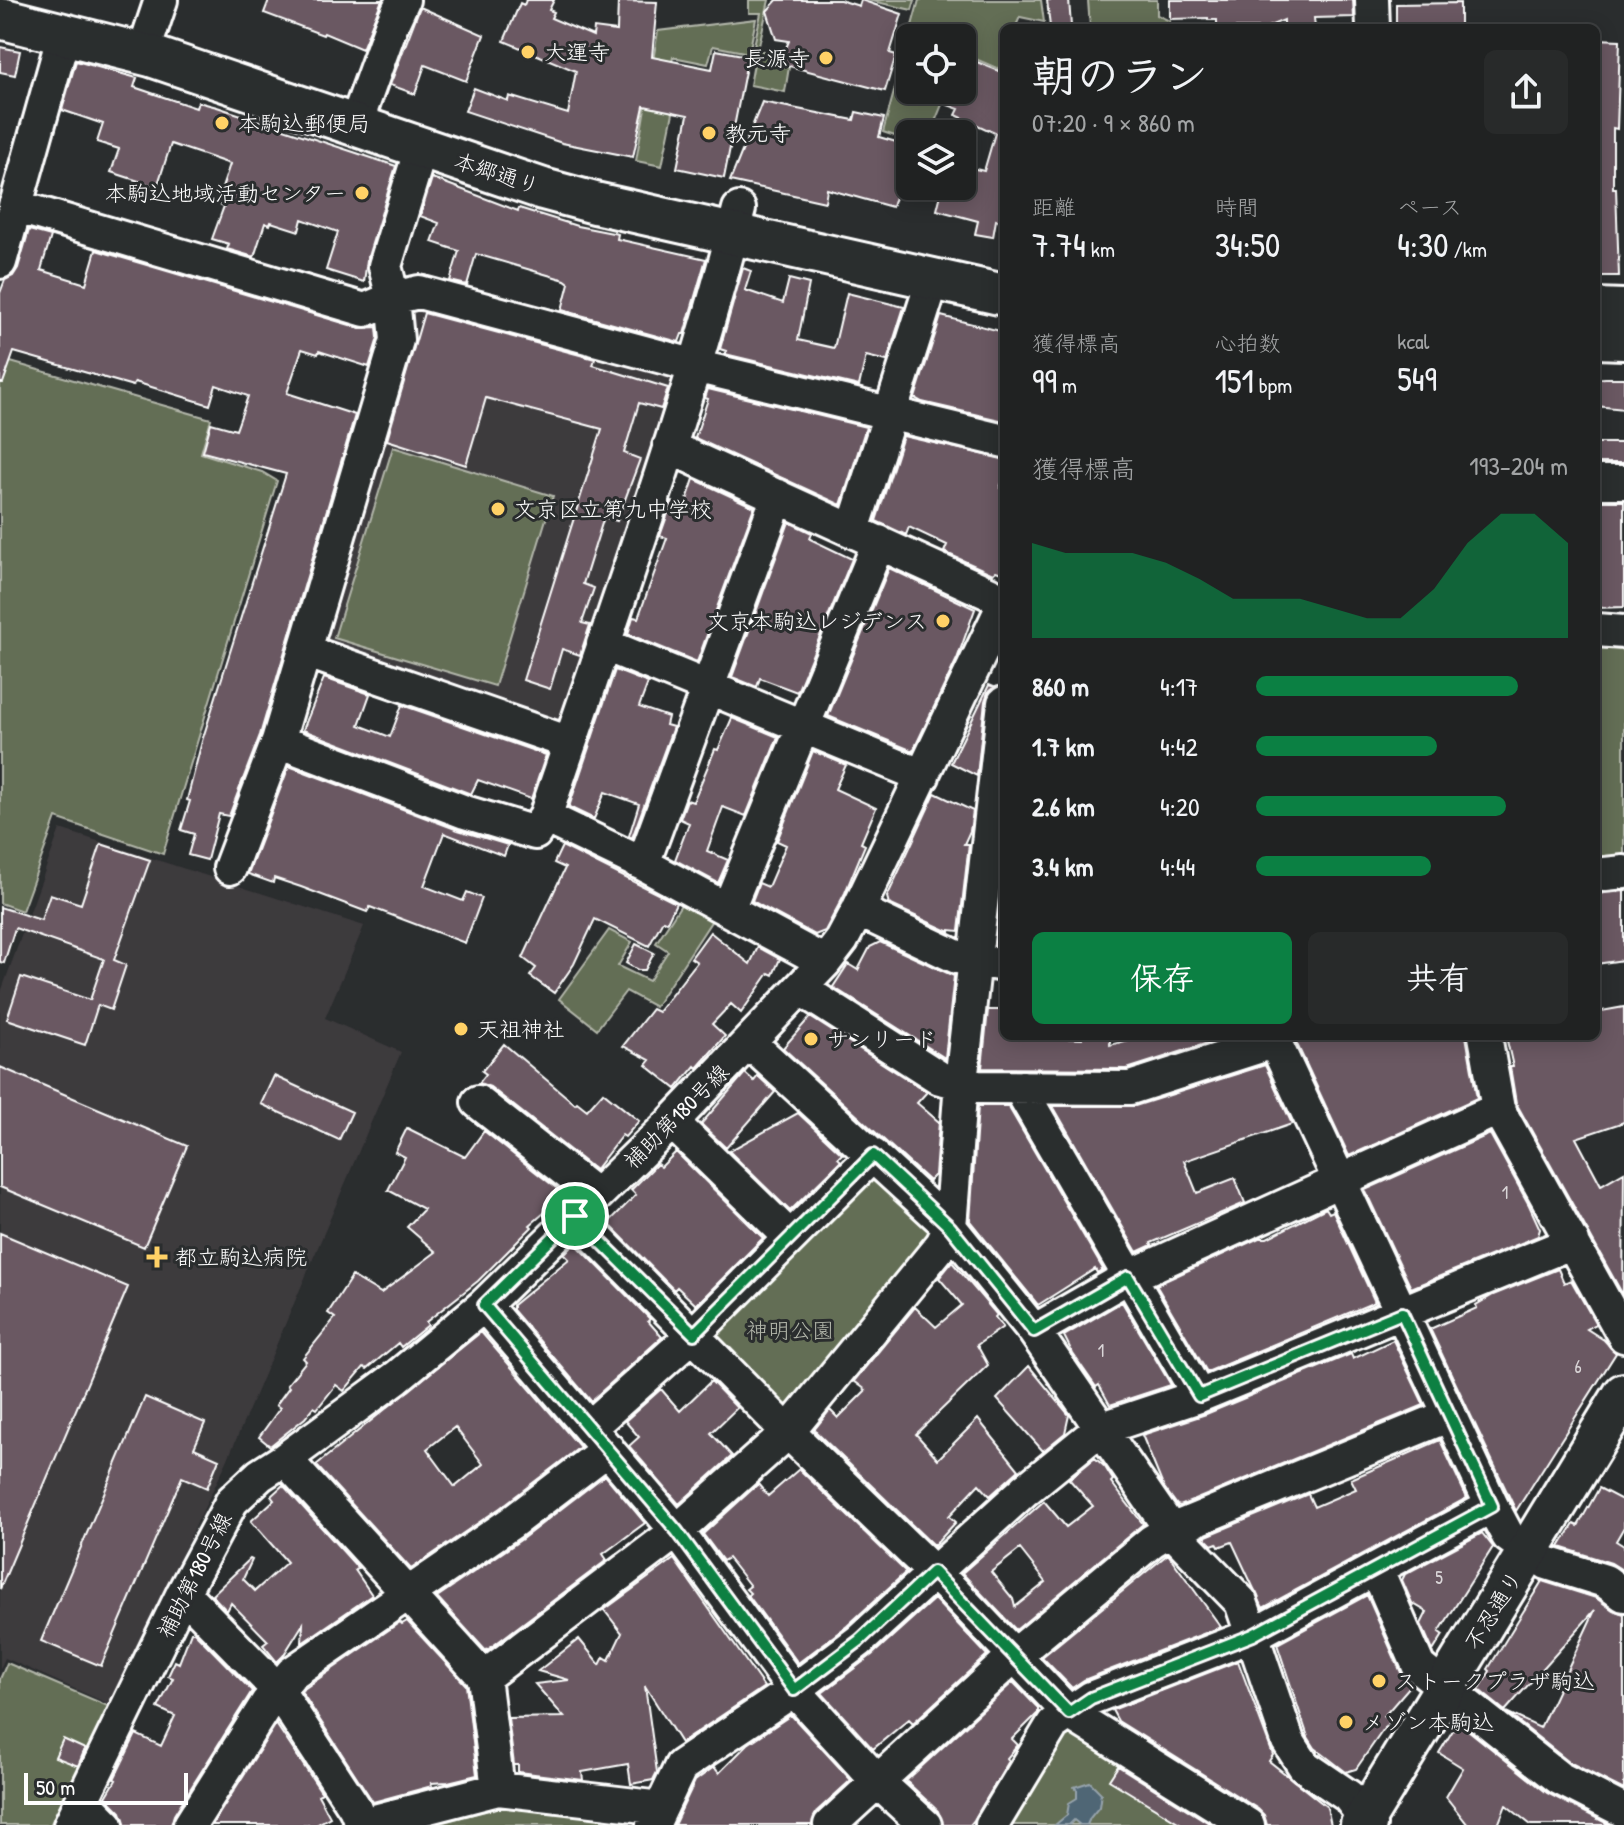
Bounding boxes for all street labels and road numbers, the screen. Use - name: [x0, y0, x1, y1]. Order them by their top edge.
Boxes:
- street label: 本郷通り: [451, 145, 543, 201]
- street label: 補助第180号線: [617, 1057, 735, 1175]
- street label: 補助第180号線: [149, 1507, 239, 1643]
- street label: 不忍通り: [1457, 1565, 1529, 1655]

